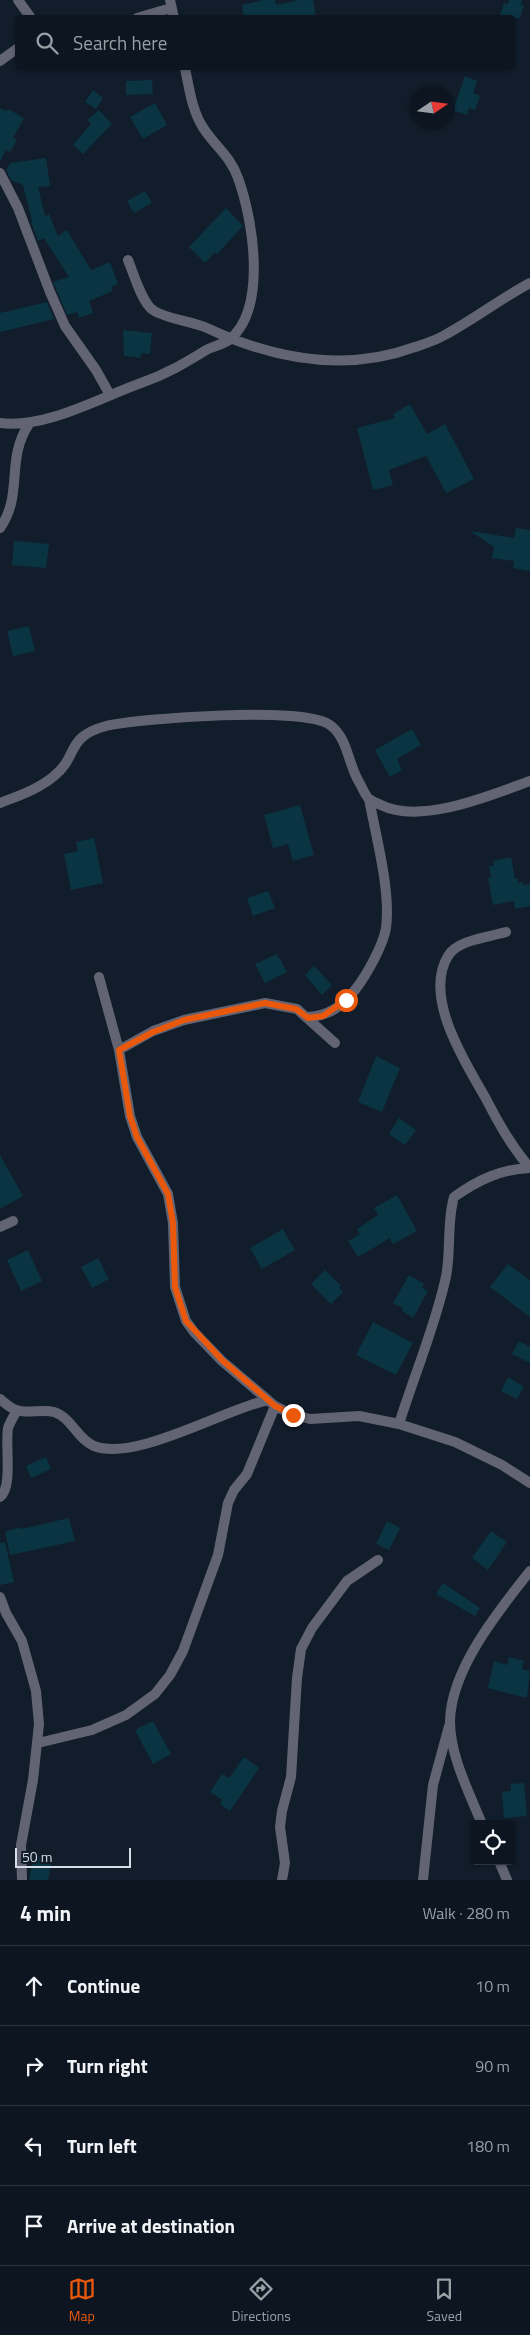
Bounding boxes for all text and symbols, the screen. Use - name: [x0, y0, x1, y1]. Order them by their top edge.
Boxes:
- search box: [15, 15, 515, 70]
- text: Search here: [73, 28, 167, 57]
- icon: search: [33, 29, 61, 57]
- north arrow: [410, 85, 455, 130]
- route start: [335, 989, 358, 1012]
- route end: [282, 1404, 305, 1427]
- map controls: [470, 1820, 515, 1865]
- button: locate: [470, 1820, 515, 1865]
- scale bar: [15, 1845, 131, 1868]
- text: 50 m: [22, 1846, 52, 1867]
- text: 4 min: [20, 1897, 71, 1929]
- text: Walk · 280 m: [422, 1901, 510, 1925]
- text: Continue: [67, 1971, 140, 2000]
- icon: ahead: [20, 1972, 48, 2000]
- text: 10 m: [475, 1974, 510, 1998]
- text: Turn right: [67, 2051, 148, 2080]
- icon: right: [20, 2052, 48, 2080]
- text: 90 m: [475, 2054, 510, 2078]
- text: Turn left: [67, 2131, 137, 2160]
- icon: left: [20, 2132, 48, 2160]
- text: 180 m: [466, 2134, 510, 2158]
- text: Arrive at destination: [67, 2211, 235, 2240]
- icon: arrive: [20, 2212, 48, 2240]
- tab: Map: [68, 2275, 96, 2326]
- tab: Directions: [231, 2275, 291, 2326]
- tab: Saved: [427, 2275, 462, 2326]

